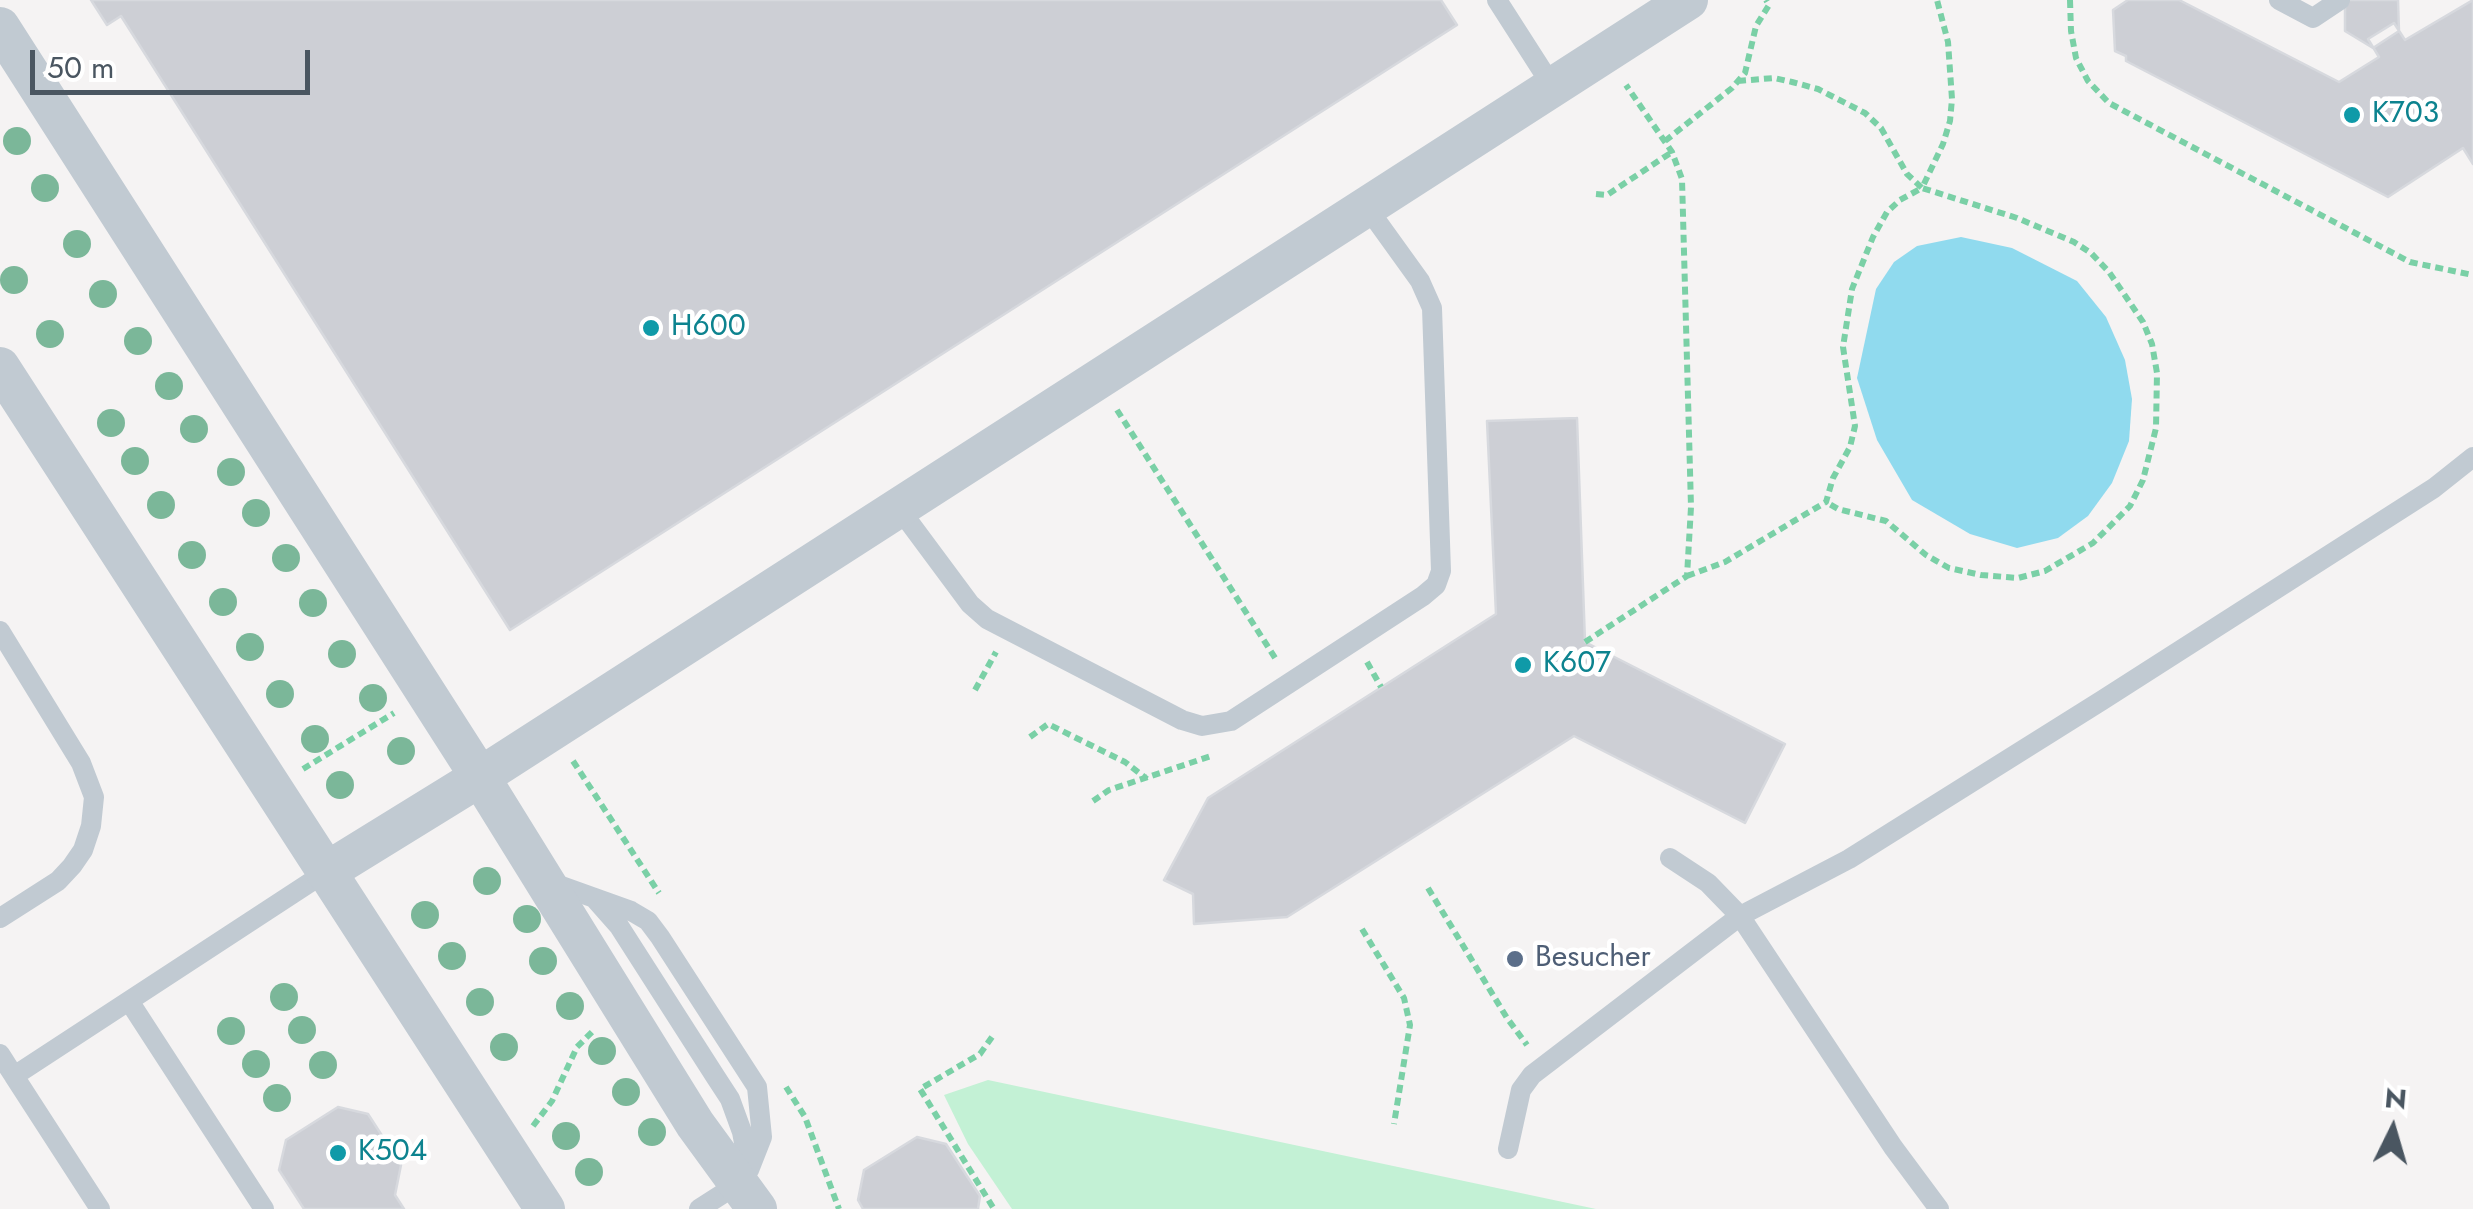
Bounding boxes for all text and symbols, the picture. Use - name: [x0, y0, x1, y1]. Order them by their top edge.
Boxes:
- scale bar: [35, 30, 315, 92]
- text: 50 m: [47, 46, 114, 89]
- place label: K703: [2372, 97, 2439, 133]
- marker: K703: [2341, 104, 2363, 126]
- place label: H600: [671, 310, 746, 346]
- marker: H600: [640, 317, 662, 339]
- place label: K607: [1543, 647, 1611, 683]
- marker: K607: [1512, 654, 1534, 676]
- place label: Besucher: [1535, 941, 1651, 977]
- marker: Besucher: [1504, 948, 1526, 970]
- text: N: [2383, 1077, 2409, 1120]
- north arrow: [2343, 1079, 2443, 1179]
- place label: K504: [358, 1135, 427, 1171]
- marker: K504: [327, 1142, 349, 1164]

